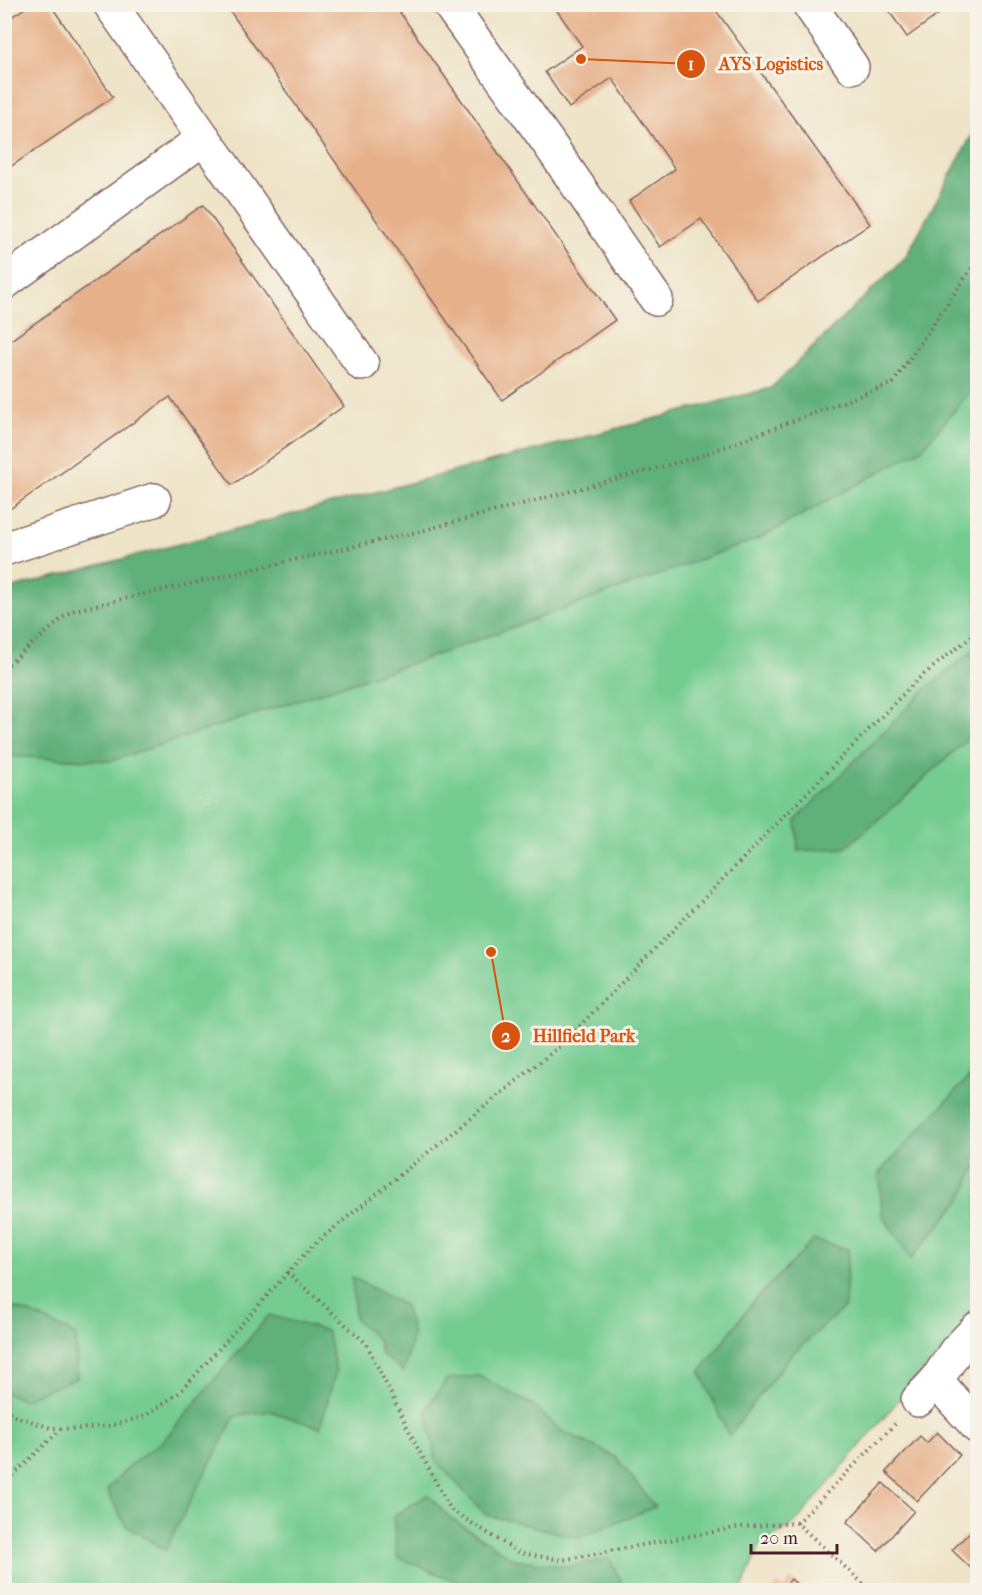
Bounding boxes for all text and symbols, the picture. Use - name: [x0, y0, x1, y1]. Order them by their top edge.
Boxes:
- callout: AYS Logistics: [676, 46, 835, 82]
- text: 1: [688, 54, 694, 75]
- text: AYS Logistics: [718, 54, 824, 75]
- callout: Hillfield Park: [491, 1018, 648, 1054]
- text: 2: [501, 1026, 511, 1047]
- text: Hillfield Park: [533, 1026, 636, 1047]
- scale bar: [751, 1517, 836, 1555]
- text: 20 m: [760, 1528, 798, 1549]

